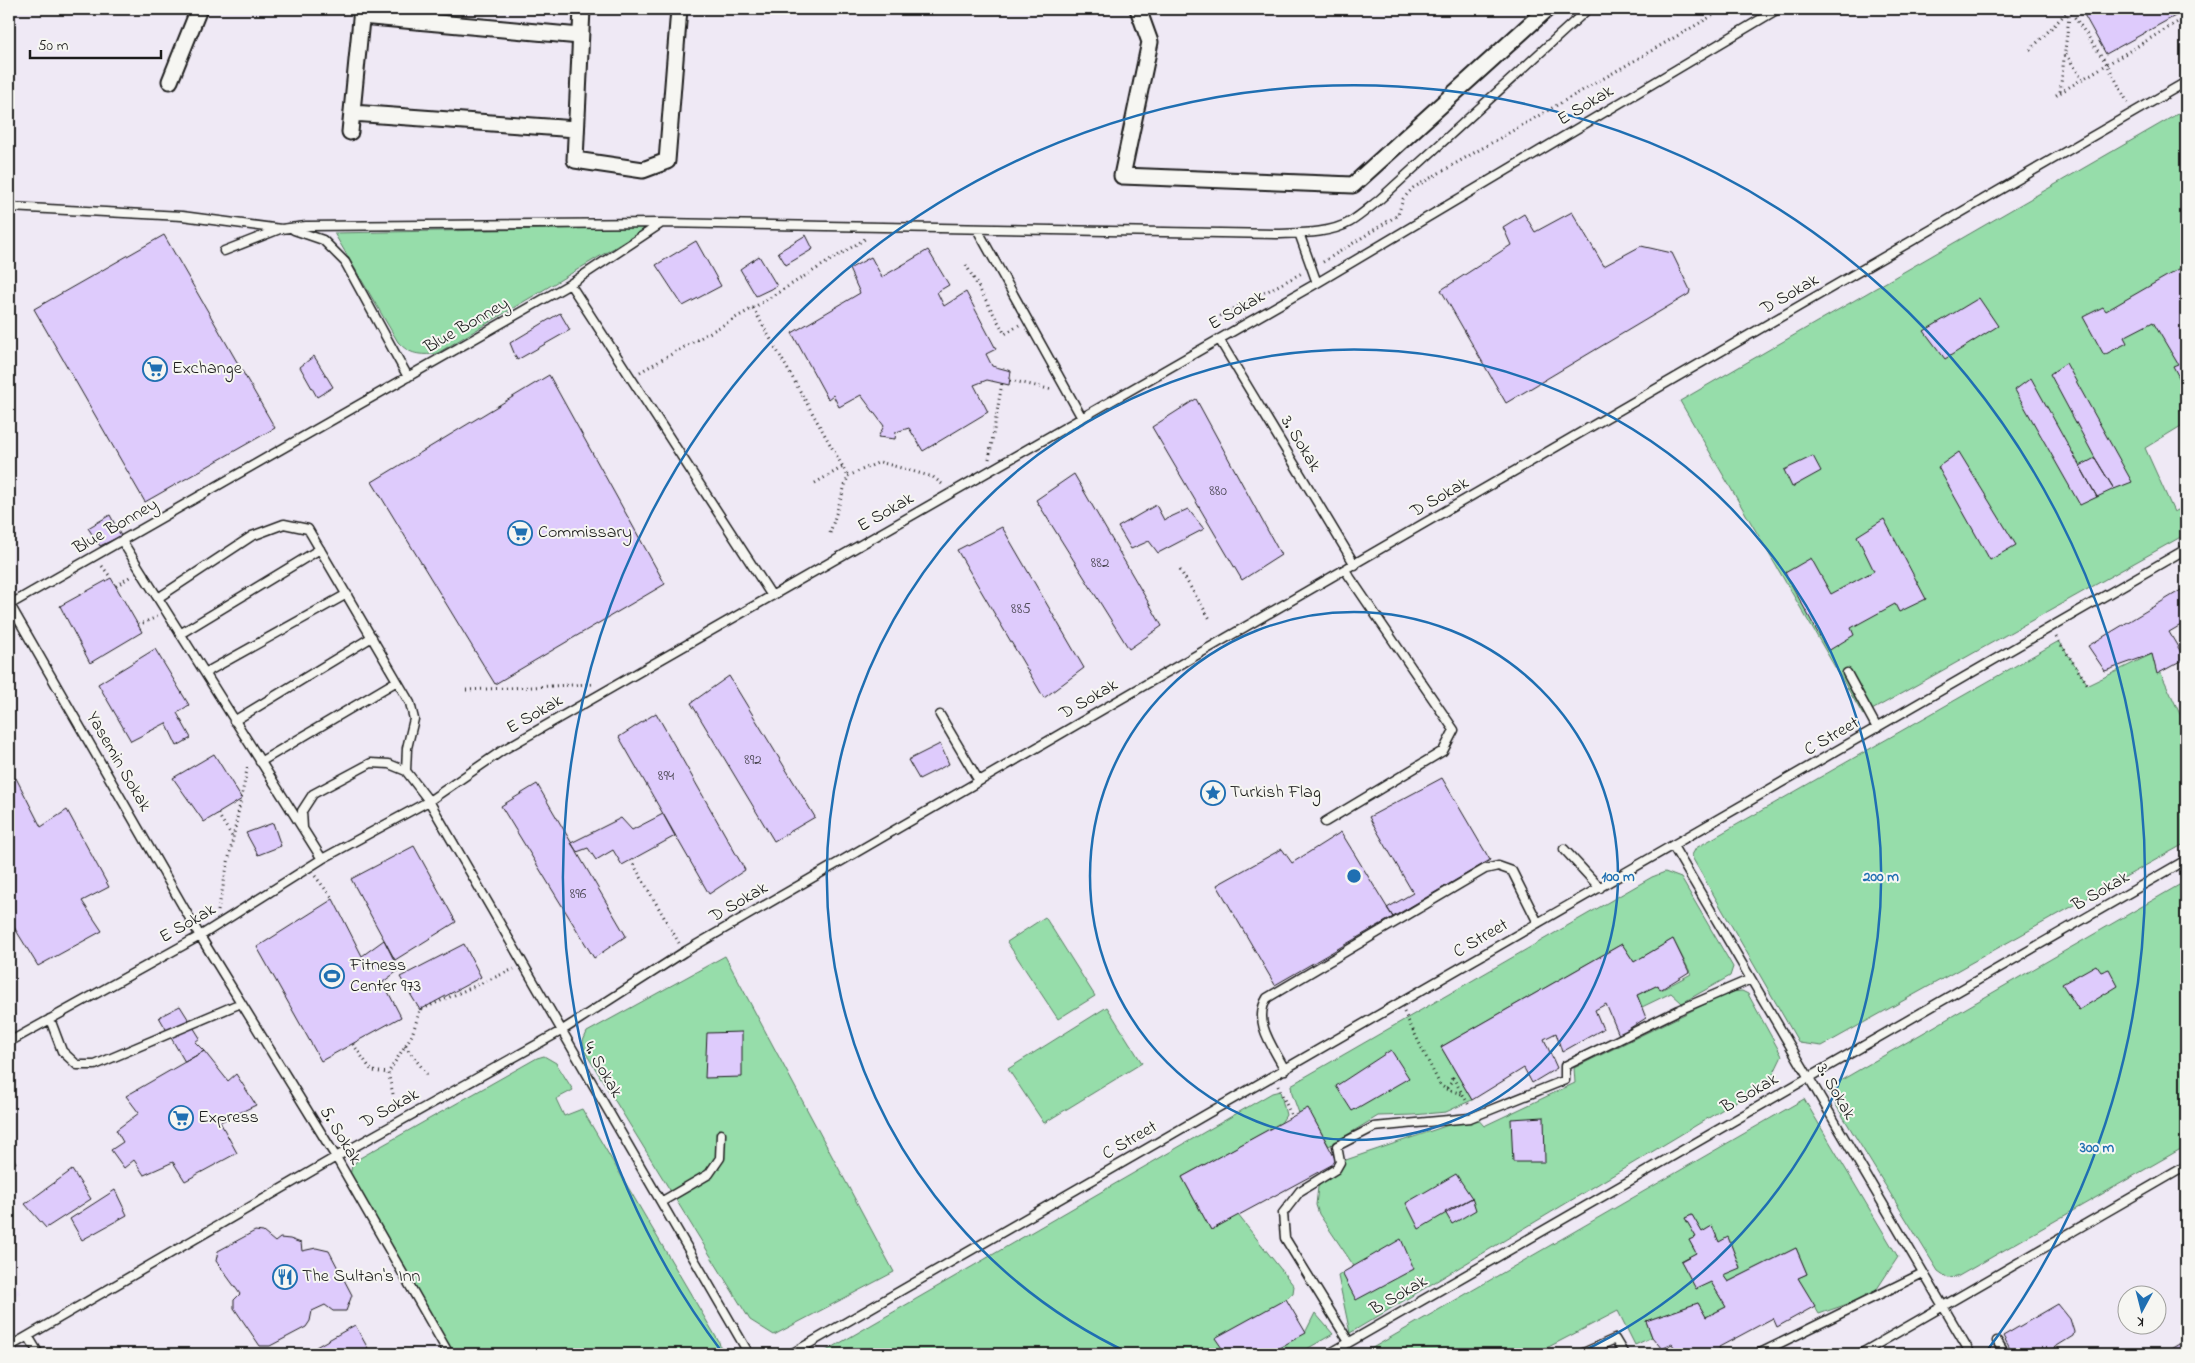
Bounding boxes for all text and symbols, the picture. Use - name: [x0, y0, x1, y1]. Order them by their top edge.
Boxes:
- scale bar: [30, 28, 161, 60]
- text: 50 m: [38, 35, 69, 57]
- street label: E Sokak: [1553, 79, 1619, 133]
- street label: D Sokak: [1755, 268, 1824, 323]
- street label: E Sokak: [1204, 284, 1270, 338]
- street label: Blue Bonney: [419, 291, 514, 361]
- supermarket icon: Exchange: [142, 356, 168, 382]
- place label: Exchange: [172, 356, 243, 383]
- street label: 3. Sokak: [1273, 411, 1327, 477]
- street label: D Sokak: [1405, 471, 1474, 526]
- house number: 880: [1209, 480, 1227, 502]
- street label: E Sokak: [853, 486, 919, 540]
- street label: Blue Bonney: [68, 492, 163, 562]
- supermarket icon: Commissary: [507, 520, 533, 546]
- place label: Commissary: [538, 520, 632, 546]
- house number: 882: [1091, 552, 1110, 574]
- house number: 885: [1011, 598, 1031, 620]
- street label: D Sokak: [1054, 673, 1123, 728]
- street label: E Sokak: [502, 688, 568, 742]
- street label: Yasemin Sokak: [79, 707, 157, 817]
- street label: C Street: [1800, 711, 1864, 763]
- house number: 892: [744, 749, 762, 771]
- house number: 894: [658, 765, 674, 787]
- place icon: Turkish Flag: [1200, 780, 1226, 806]
- place label: Turkish Flag: [1230, 780, 1321, 807]
- street label: B Sokak: [2067, 865, 2135, 919]
- text: 100 m: [1601, 866, 1635, 888]
- text: 200 m: [1862, 866, 1899, 888]
- centre of rings: [1345, 867, 1363, 885]
- street label: D Sokak: [704, 876, 773, 931]
- house number: 896: [570, 883, 587, 905]
- street label: E Sokak: [155, 897, 221, 951]
- street label: C Street: [1449, 913, 1513, 965]
- place label: Fitness Center 973: [349, 953, 421, 1000]
- sports icon: Fitness Center 973: [319, 963, 345, 989]
- street label: 4. Sokak: [575, 1037, 629, 1103]
- street label: 3. Sokak: [1808, 1059, 1862, 1125]
- street label: B Sokak: [1716, 1067, 1784, 1121]
- street label: D Sokak: [355, 1082, 424, 1136]
- street label: 5. Sokak: [312, 1102, 368, 1170]
- supermarket icon: Express: [168, 1105, 194, 1131]
- place label: Express: [198, 1105, 259, 1131]
- street label: C Street: [1098, 1115, 1162, 1167]
- text: 300 m: [2079, 1137, 2115, 1159]
- restaurant icon: The Sultan's Inn: [272, 1264, 298, 1290]
- place label: The Sultan's Inn: [302, 1264, 421, 1290]
- street label: B Sokak: [1365, 1269, 1433, 1323]
- north arrow: [2118, 1286, 2168, 1336]
- text: K: [2135, 1310, 2145, 1332]

